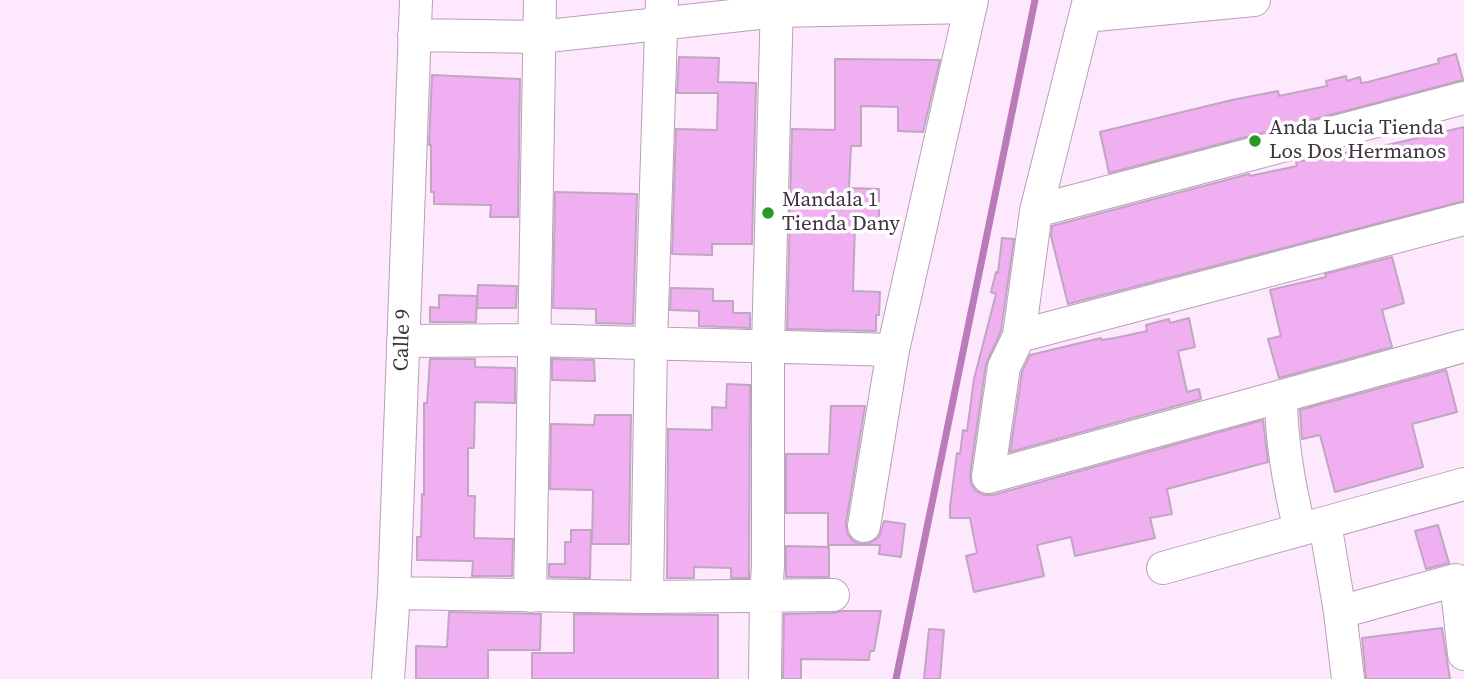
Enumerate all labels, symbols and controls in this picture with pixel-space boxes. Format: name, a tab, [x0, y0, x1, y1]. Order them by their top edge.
place label: Anda Lucia Tienda Los Dos Hermanos	[1269, 116, 1446, 166]
marker: Anda Lucia Tienda Los Dos Hermanos	[1247, 133, 1263, 149]
place label: Mandala 1 Tienda Dany	[782, 188, 900, 238]
marker: Mandala 1 Tienda Dany	[760, 205, 776, 221]
street label: Calle 9	[389, 308, 417, 372]

